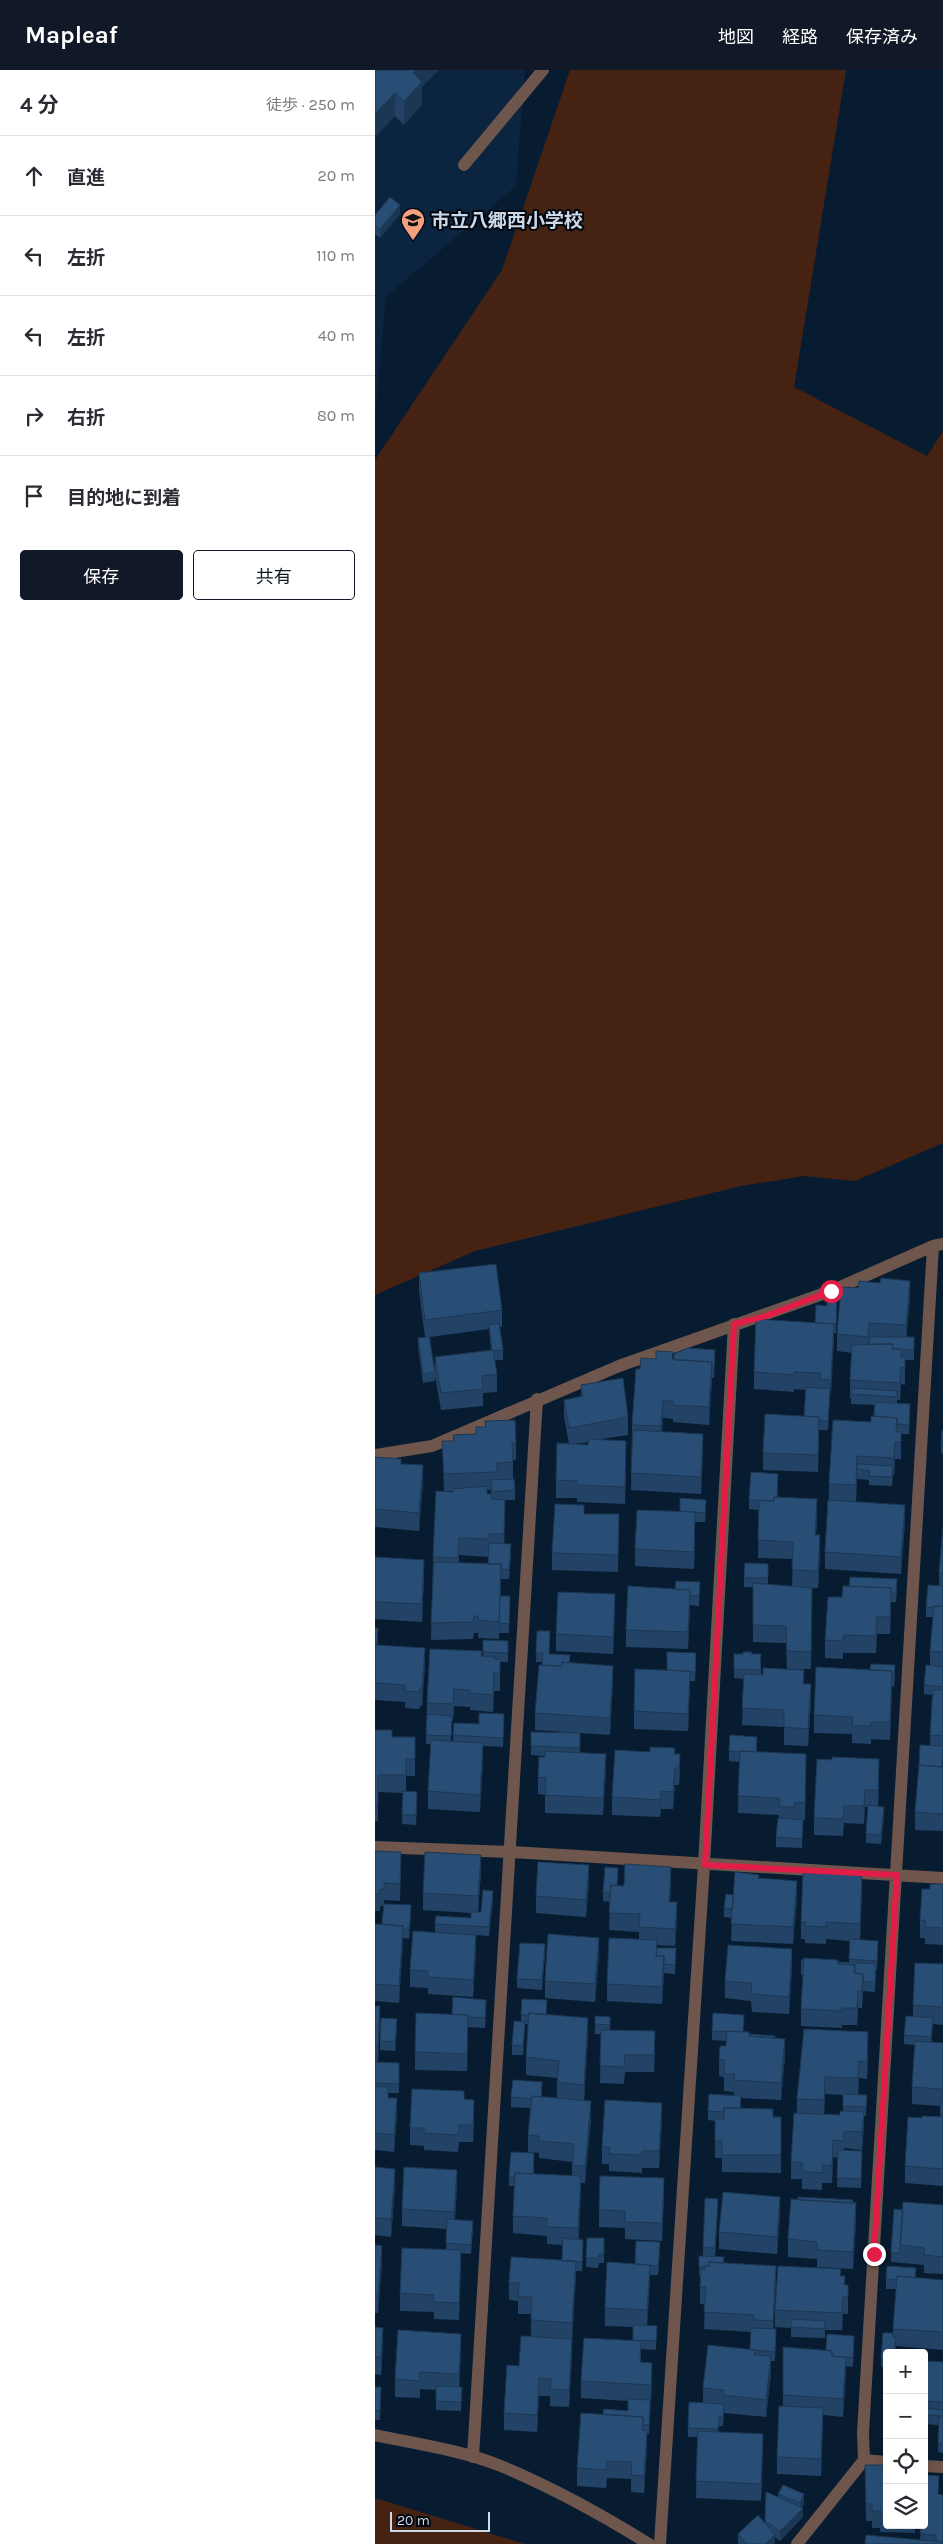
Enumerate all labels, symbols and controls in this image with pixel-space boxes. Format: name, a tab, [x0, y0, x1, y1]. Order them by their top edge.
text: Mapleaf	[25, 21, 118, 49]
text: 地図	[718, 26, 754, 48]
text: 経路	[782, 26, 818, 48]
text: 保存済み	[846, 26, 918, 48]
text: 4 分	[20, 93, 59, 117]
text: 徒歩 · 250 m	[266, 95, 355, 114]
icon: ahead	[20, 162, 48, 190]
text: 20 m	[317, 166, 355, 185]
text: 直進	[67, 167, 105, 189]
school or university icon: 市立八郷西小学校	[400, 207, 426, 241]
place label: 市立八郷西小学校	[431, 210, 583, 232]
icon: left	[20, 242, 48, 270]
text: 110 m	[316, 246, 355, 265]
text: 左折	[67, 247, 105, 269]
icon: left	[20, 322, 48, 350]
text: 40 m	[318, 326, 355, 345]
text: 左折	[67, 327, 105, 349]
icon: right	[20, 402, 48, 430]
text: 80 m	[317, 406, 355, 425]
text: 右折	[67, 407, 105, 429]
icon: arrive	[20, 482, 48, 510]
text: 目的地に到着	[67, 487, 181, 509]
button: 保存	[20, 550, 183, 600]
button: 共有	[193, 550, 355, 600]
route start	[820, 1280, 843, 1303]
route end	[863, 2243, 886, 2266]
map controls	[883, 2349, 928, 2529]
button: +	[883, 2349, 928, 2394]
button: −	[883, 2394, 928, 2439]
button: locate	[883, 2439, 928, 2484]
button: layers	[883, 2484, 928, 2529]
scale bar	[390, 2509, 490, 2532]
text: 20 m	[397, 2512, 430, 2529]

